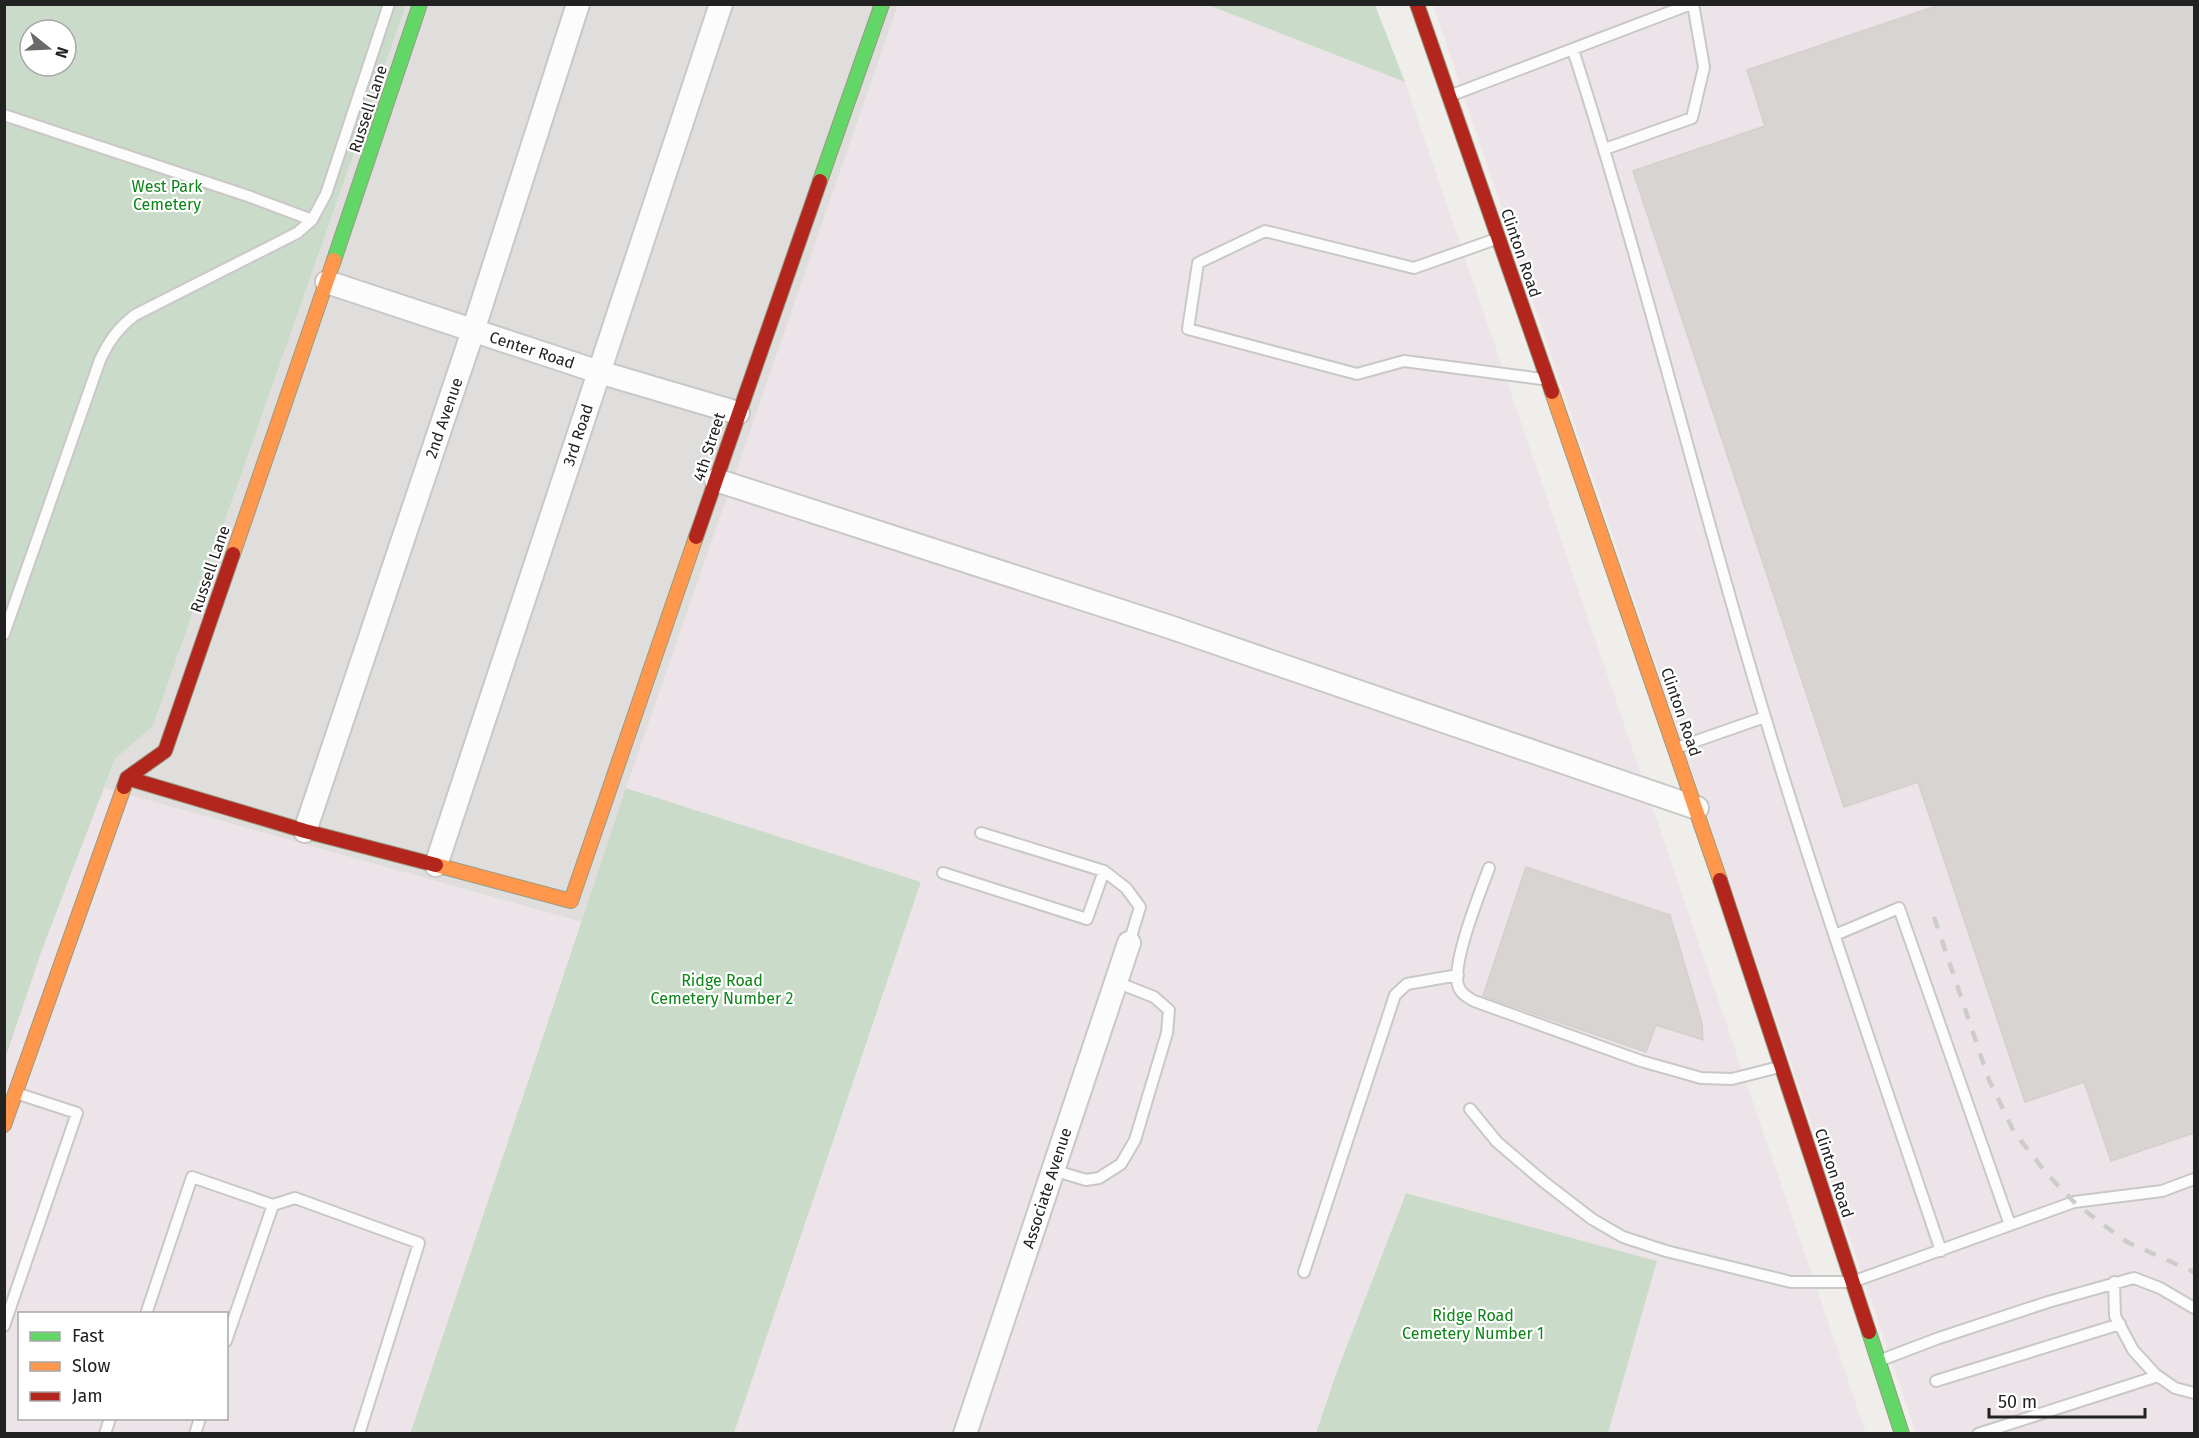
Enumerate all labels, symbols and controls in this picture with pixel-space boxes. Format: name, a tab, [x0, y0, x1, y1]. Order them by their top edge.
north arrow	[18, 18, 78, 78]
text: N	[51, 45, 72, 60]
street label: Russell Lane	[345, 63, 391, 155]
park label: West Park Cemetery	[132, 177, 203, 214]
street label: Clinton Road	[1497, 206, 1545, 300]
street label: Center Road	[487, 327, 577, 373]
street label: 2nd Avenue	[421, 375, 467, 461]
street label: 3rd Road	[559, 401, 597, 469]
street label: 4th Street	[689, 410, 729, 484]
street label: Russell Lane	[186, 523, 234, 615]
street label: Clinton Road	[1657, 665, 1705, 759]
park label: Ridge Road Cemetery Number 2	[651, 971, 793, 1008]
street label: Associate Avenue	[1019, 1125, 1075, 1251]
street label: Clinton Road	[1811, 1126, 1857, 1220]
park label: Ridge Road Cemetery Number 1	[1402, 1306, 1544, 1343]
legend	[18, 1312, 228, 1420]
text: Fast	[72, 1325, 105, 1347]
text: Slow	[72, 1355, 111, 1377]
scale bar	[1989, 1381, 2145, 1419]
text: Jam	[72, 1385, 103, 1407]
text: 50 m	[1998, 1391, 2037, 1413]

